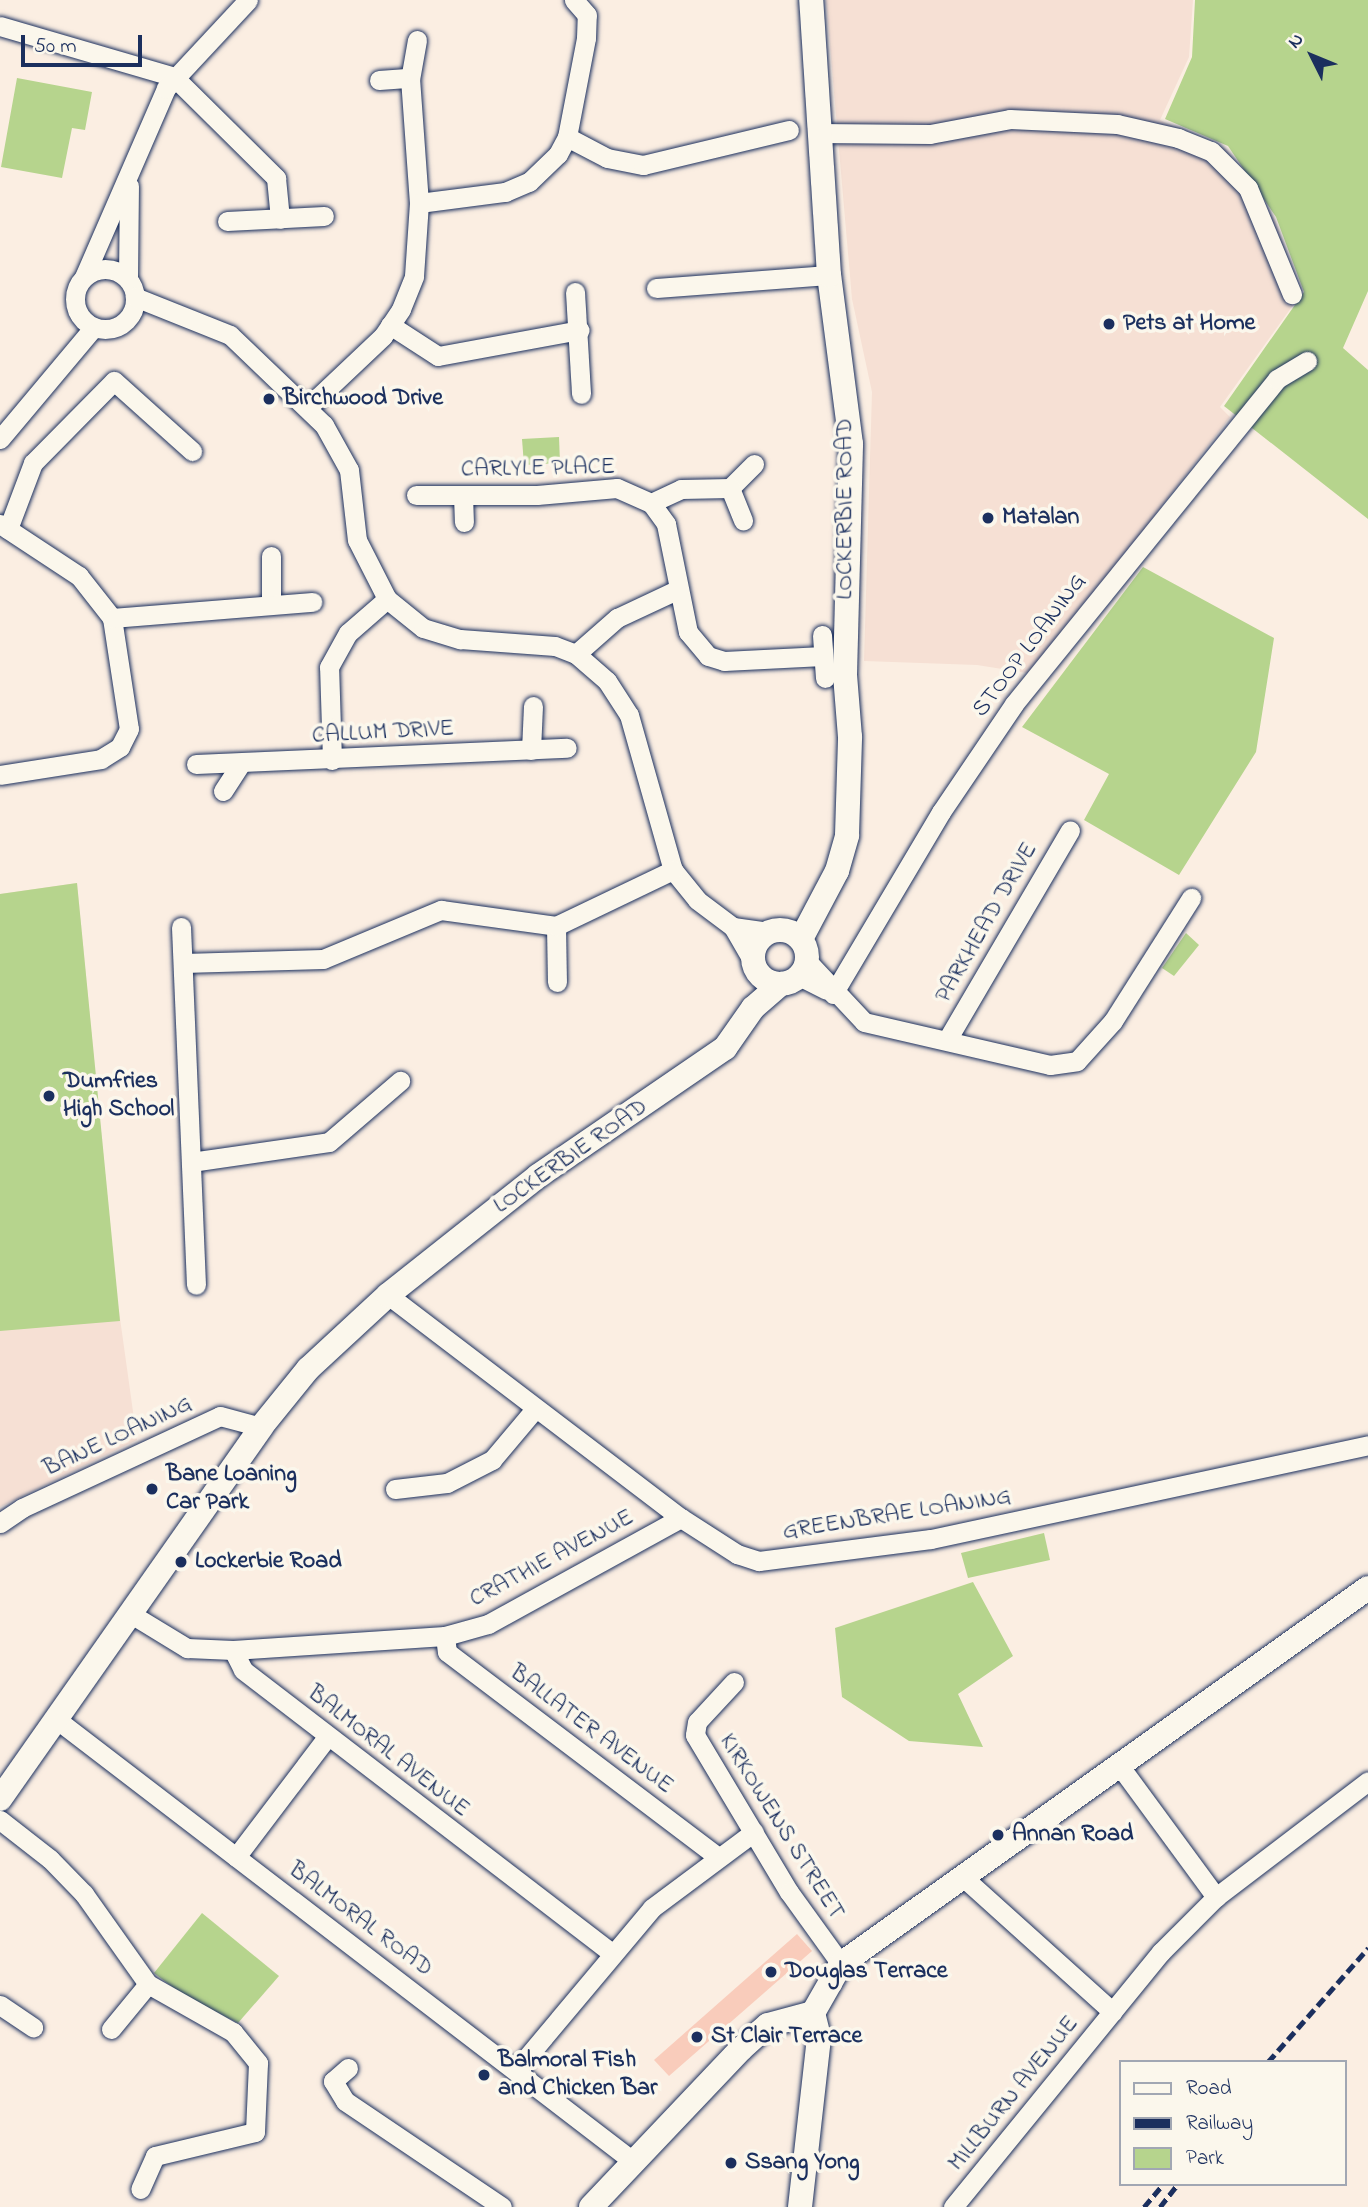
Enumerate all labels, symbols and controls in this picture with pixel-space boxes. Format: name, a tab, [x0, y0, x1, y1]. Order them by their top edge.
scale bar	[24, 21, 145, 65]
north arrow	[1277, 21, 1347, 91]
text: N	[1282, 27, 1311, 55]
text: 50 m	[34, 32, 77, 62]
place label: Pets at Home	[1123, 310, 1255, 338]
marker: Pets at Home	[1101, 316, 1117, 332]
place label: Birchwood Drive	[283, 385, 443, 413]
marker: Birchwood Drive	[261, 391, 277, 407]
street label: LOCKERBIE ROAD	[832, 418, 860, 600]
street label: CARLYLE PLACE	[461, 453, 615, 485]
place label: Matalan	[1002, 504, 1079, 532]
marker: Matalan	[980, 510, 996, 526]
street label: STOOP LOANING	[967, 569, 1093, 723]
street label: CALLUM DRIVE	[311, 715, 455, 751]
street label: PARKHEAD DRIVE	[930, 838, 1044, 1008]
place label: Dumfries High School	[63, 1068, 174, 1124]
marker: Dumfries High School	[41, 1088, 57, 1104]
street label: LOCKERBIE ROAD	[488, 1093, 654, 1221]
street label: BANE LOANING	[39, 1390, 197, 1484]
place label: Bane Loaning Car Park	[166, 1461, 297, 1517]
marker: Bane Loaning Car Park	[144, 1481, 160, 1497]
street label: GREENBRAE LOANING	[781, 1483, 1013, 1547]
street label: CRATHIE AVENUE	[465, 1504, 639, 1614]
place label: Lockerbie Road	[195, 1548, 342, 1576]
marker: Lockerbie Road	[173, 1554, 189, 1570]
street label: BALLATER AVENUE	[503, 1659, 679, 1801]
street label: BALMORAL AVENUE	[301, 1680, 475, 1824]
street label: KIRKOWENS STREET	[712, 1729, 850, 1925]
place label: Annan Road	[1012, 1821, 1133, 1849]
marker: Annan Road	[990, 1827, 1006, 1843]
street label: BALMORAL ROAD	[282, 1856, 438, 1984]
place label: Douglas Terrace	[785, 1958, 948, 1986]
marker: Douglas Terrace	[763, 1964, 779, 1980]
street label: MILLBURN AVENUE	[943, 2011, 1085, 2177]
place label: St Clair Terrace	[711, 2023, 862, 2051]
marker: St Clair Terrace	[689, 2029, 705, 2045]
place label: Balmoral Fish and Chicken Bar	[498, 2047, 657, 2103]
legend	[1120, 2060, 1347, 2186]
marker: Balmoral Fish and Chicken Bar	[476, 2067, 492, 2083]
text: Road	[1186, 2074, 1232, 2104]
text: Railway	[1186, 2109, 1253, 2139]
text: Park	[1186, 2144, 1224, 2174]
place label: Ssang Yong	[745, 2149, 860, 2177]
marker: Ssang Yong	[723, 2155, 739, 2171]

